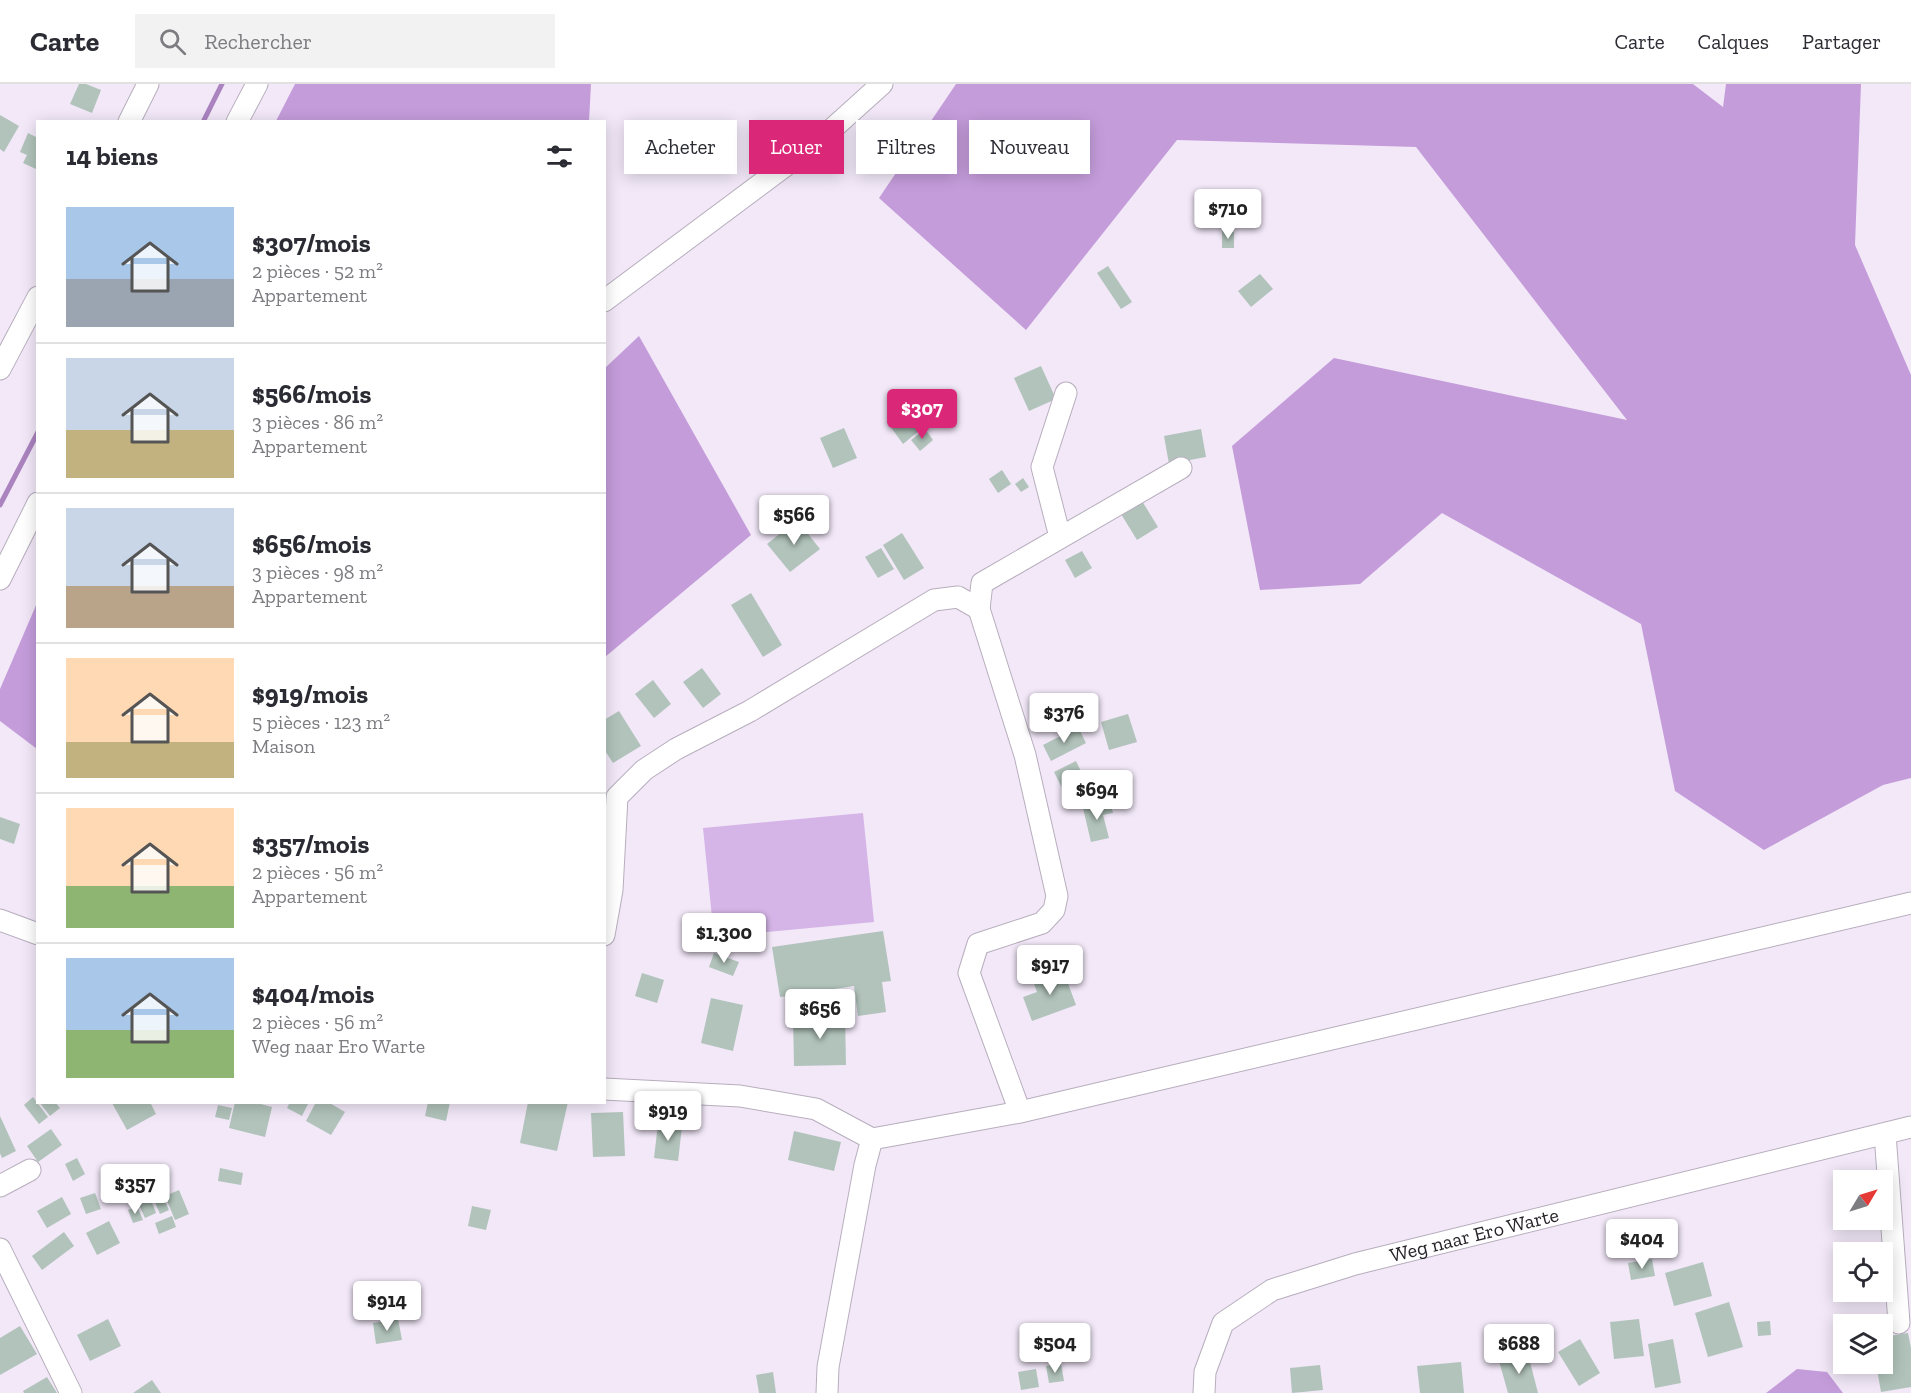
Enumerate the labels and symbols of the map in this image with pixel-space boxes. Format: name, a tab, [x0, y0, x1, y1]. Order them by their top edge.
pin: $710	[1192, 189, 1264, 240]
pin: $307	[886, 389, 958, 440]
pin: $566	[758, 495, 830, 546]
pin: $376	[1028, 693, 1100, 744]
pin: $694	[1061, 770, 1133, 821]
pin: $1,300	[675, 913, 773, 964]
pin: $917	[1014, 945, 1086, 996]
pin: $656	[784, 989, 856, 1040]
pin: $919	[632, 1091, 704, 1142]
pin: $357	[99, 1164, 171, 1215]
north arrow	[1833, 1170, 1893, 1230]
street label: Weg naar Ero Warte	[1387, 1202, 1561, 1267]
pin: $404	[1606, 1219, 1678, 1270]
pin: $914	[351, 1281, 423, 1332]
pin: $504	[1019, 1323, 1091, 1374]
pin: $688	[1483, 1324, 1555, 1375]

